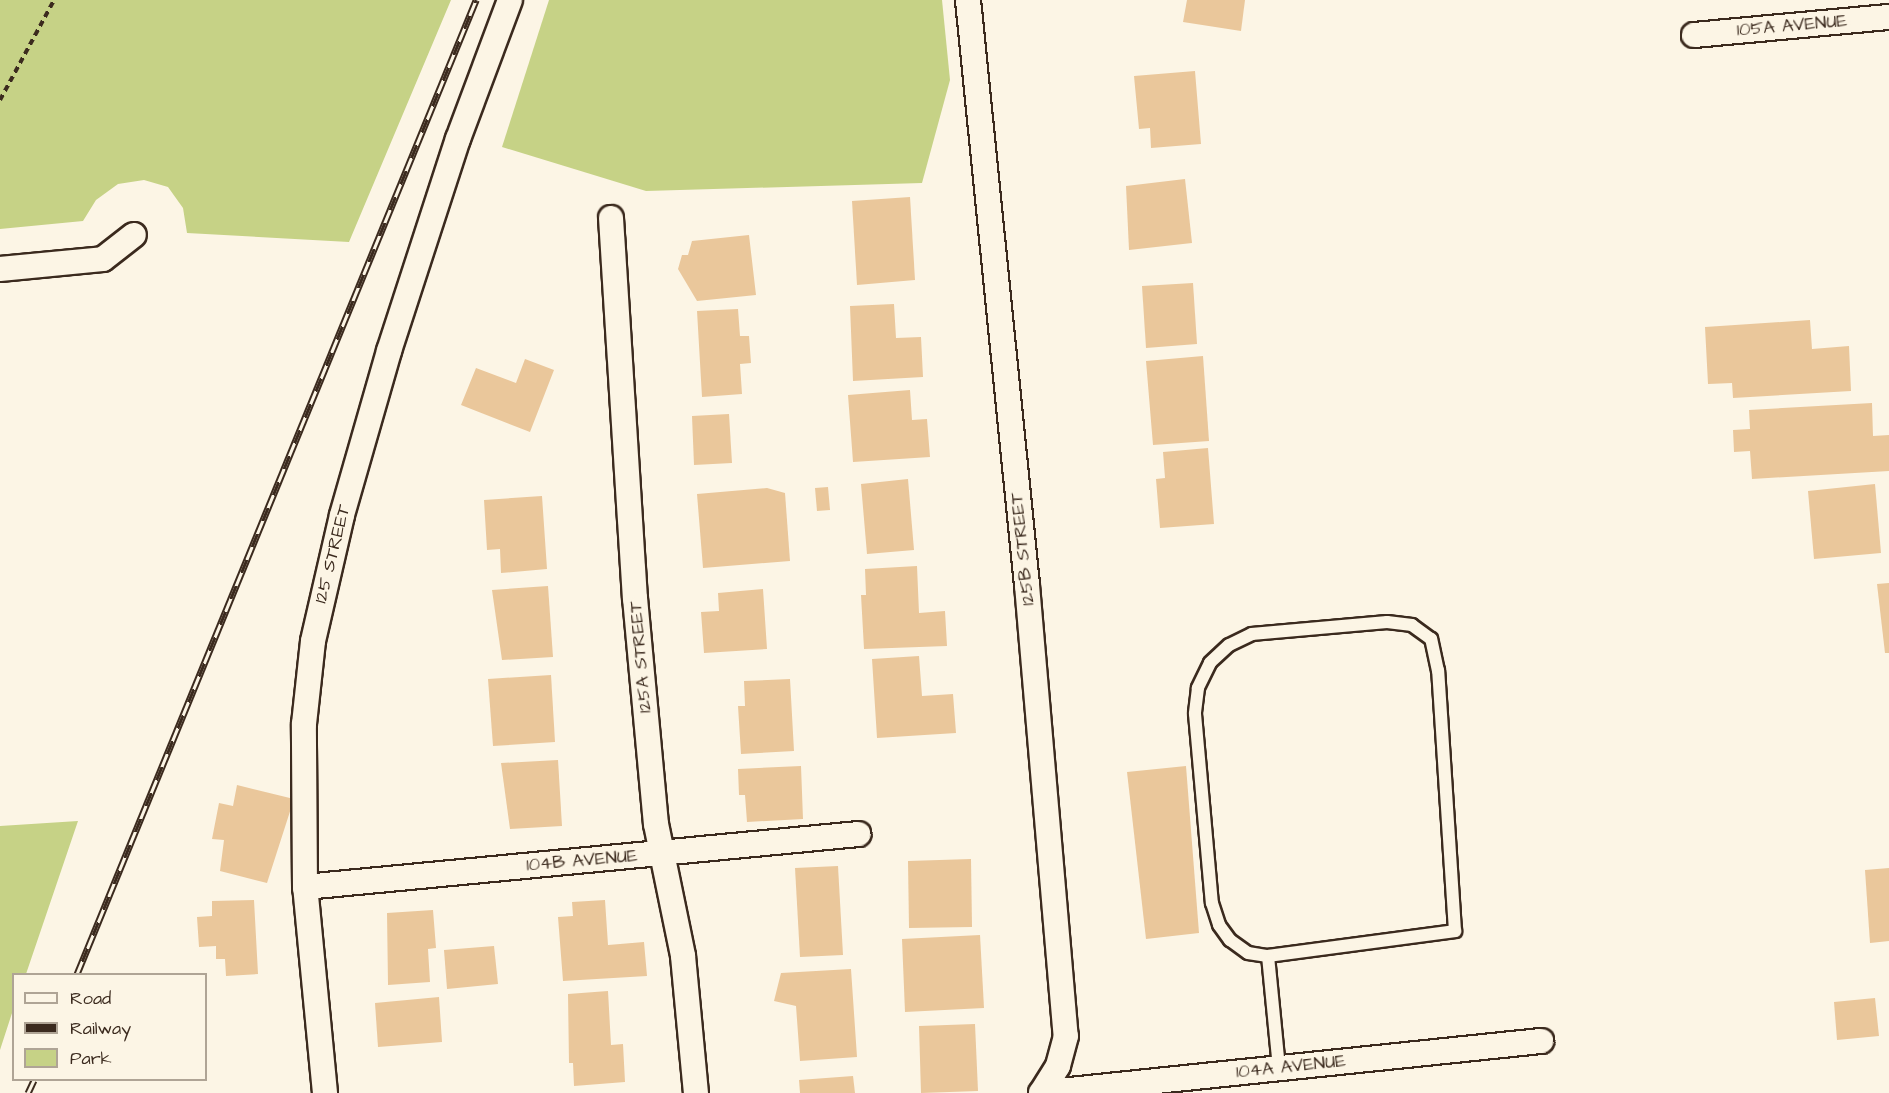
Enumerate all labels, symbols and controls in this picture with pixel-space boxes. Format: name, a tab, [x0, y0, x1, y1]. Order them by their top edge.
street label: 105A AVENUE	[1736, 10, 1848, 42]
street label: 125B STREET	[1006, 491, 1040, 607]
street label: 125 STREET	[310, 503, 356, 605]
street label: 125A STREET	[625, 600, 657, 714]
street label: 104B AVENUE	[526, 845, 638, 877]
legend	[12, 973, 207, 1081]
text: Road	[70, 986, 111, 1011]
text: Railway	[70, 1016, 131, 1041]
text: Park	[70, 1046, 112, 1071]
street label: 104A AVENUE	[1235, 1051, 1347, 1083]

